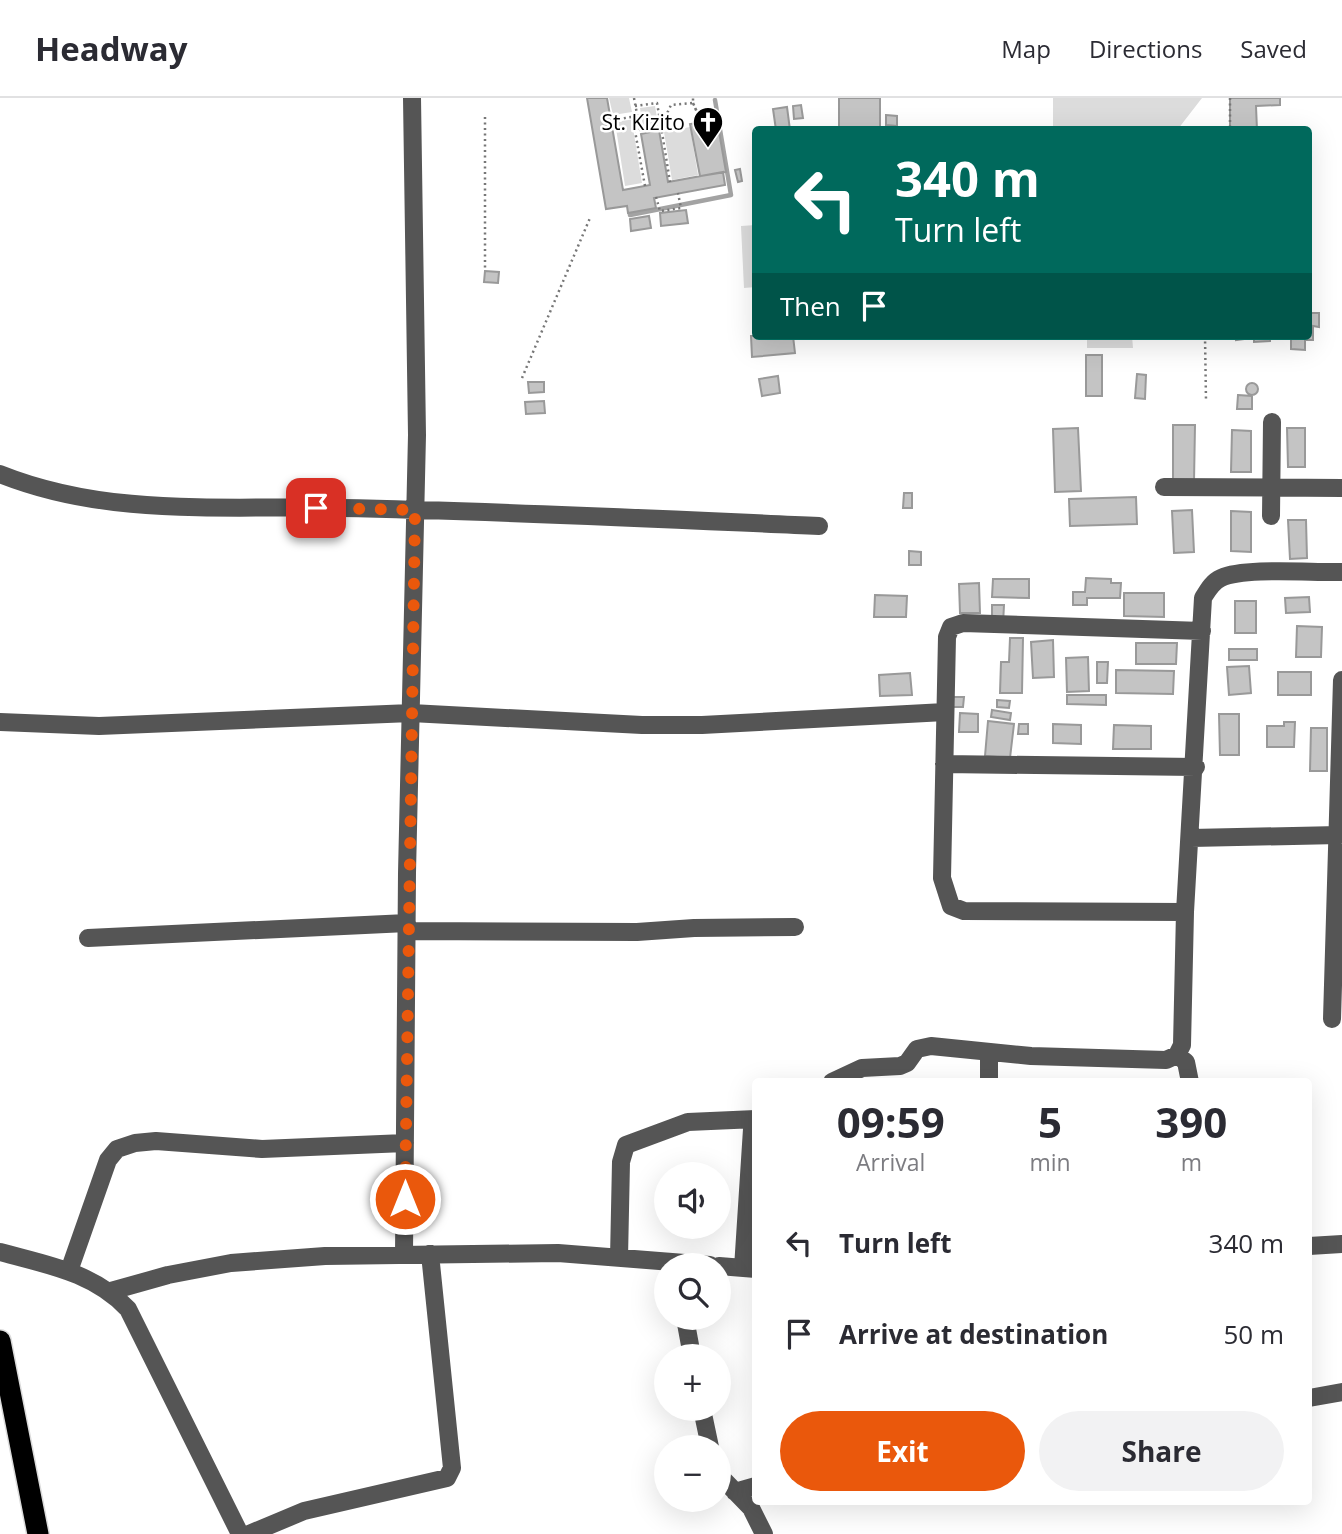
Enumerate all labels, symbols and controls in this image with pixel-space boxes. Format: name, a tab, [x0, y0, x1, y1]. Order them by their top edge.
text: Headway	[35, 26, 188, 71]
text: Map	[1001, 32, 1051, 65]
text: Directions	[1089, 32, 1202, 65]
text: Saved	[1240, 32, 1307, 65]
church icon: St. Kizito	[691, 105, 725, 149]
place label: St. Kizito	[602, 108, 685, 136]
text: 340 m	[895, 145, 1040, 211]
icon: left	[780, 154, 871, 245]
text: Turn left	[895, 208, 1021, 251]
icon: arrive	[855, 287, 893, 325]
text: Then	[780, 288, 841, 324]
pin	[286, 478, 346, 538]
icon: arrive	[297, 489, 335, 527]
text: 09:59	[837, 1093, 945, 1150]
text: 5	[1038, 1093, 1062, 1150]
text: 390	[1155, 1093, 1227, 1150]
text: Arrival	[856, 1146, 925, 1178]
text: min	[1029, 1146, 1071, 1178]
text: m	[1181, 1146, 1202, 1178]
position arrow	[368, 1162, 442, 1236]
map controls	[654, 1162, 731, 1512]
button: sound	[654, 1162, 731, 1239]
icon: left	[780, 1224, 818, 1262]
text: Turn left	[839, 1225, 951, 1261]
text: 340 m	[1209, 1225, 1284, 1261]
button: search	[654, 1253, 731, 1330]
icon: arrive	[780, 1315, 818, 1353]
text: Arrive at destination	[839, 1316, 1108, 1352]
text: 50 m	[1223, 1316, 1284, 1352]
button: +	[654, 1344, 731, 1421]
button: Exit	[780, 1411, 1025, 1491]
button: Share	[1039, 1411, 1284, 1491]
button: −	[654, 1435, 731, 1512]

